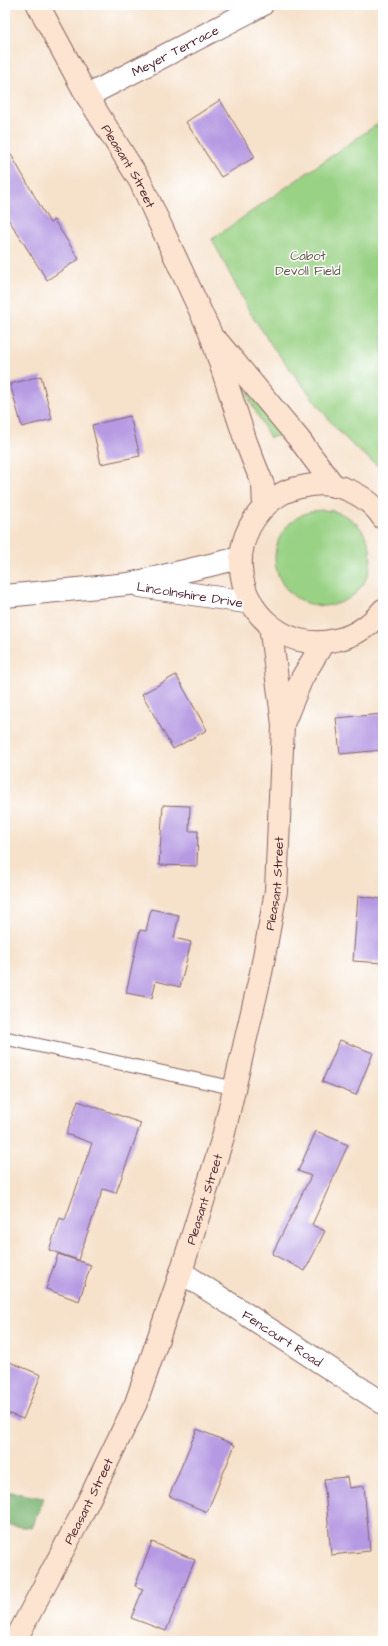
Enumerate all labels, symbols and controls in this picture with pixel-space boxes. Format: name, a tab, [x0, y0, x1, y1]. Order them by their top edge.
street label: Meyer Terrace	[129, 21, 222, 81]
street label: Pleasant Street	[97, 121, 160, 212]
park label: Cabot Devoll Field	[275, 247, 341, 280]
street label: Lincolnshire Drive	[135, 578, 244, 612]
street label: Pleasant Street	[261, 835, 288, 932]
street label: Pleasant Street	[182, 1151, 227, 1247]
street label: Fencourt Road	[238, 1306, 326, 1372]
street label: Pleasant Street	[60, 1454, 118, 1548]

